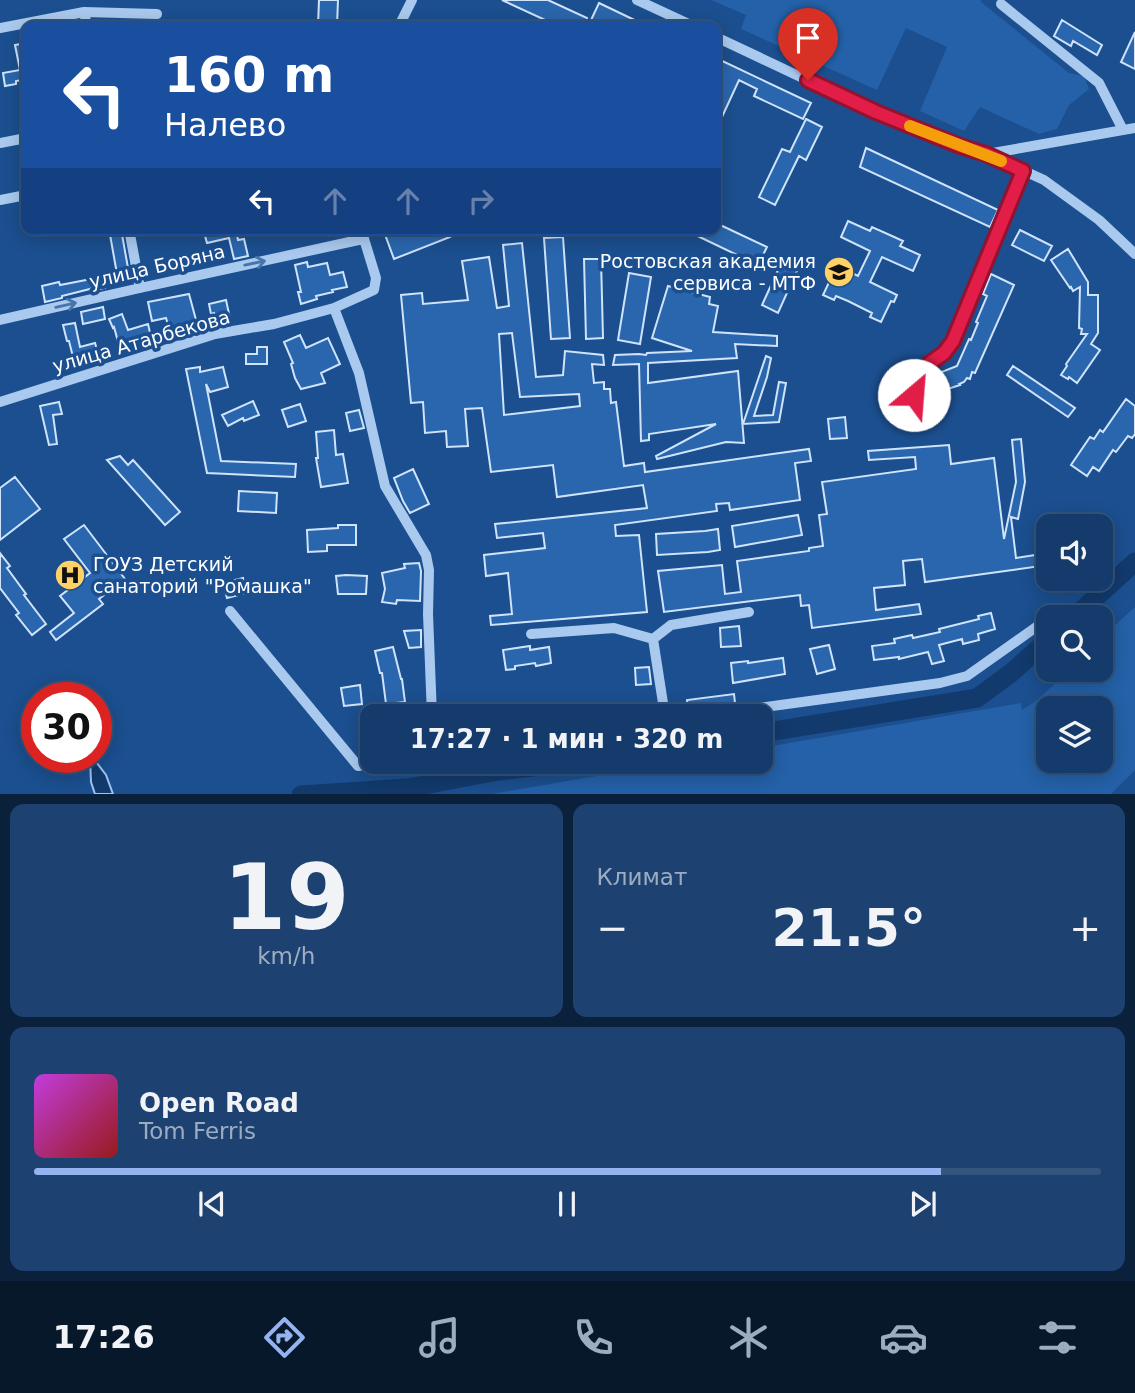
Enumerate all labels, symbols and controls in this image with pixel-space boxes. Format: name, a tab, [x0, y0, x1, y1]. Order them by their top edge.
pin	[778, 8, 838, 80]
icon: arrive	[789, 19, 827, 57]
text: 160 m	[164, 47, 334, 104]
icon: left	[49, 49, 140, 140]
text: Налево	[164, 106, 286, 144]
icon: left	[243, 182, 281, 220]
icon: ahead	[316, 182, 354, 220]
icon: ahead	[389, 182, 427, 220]
icon: right	[462, 182, 500, 220]
street label: улица Боряна	[87, 240, 227, 292]
place label: Ростовская академия сервиса - МТФ	[600, 250, 816, 294]
one-way arrow	[243, 255, 266, 269]
school or university icon: Ростовская академия сервиса - МТФ	[822, 255, 856, 289]
one-way arrow	[55, 298, 77, 311]
street label: улица Атарбекова	[50, 305, 232, 377]
position arrow	[877, 358, 951, 432]
map controls	[1036, 514, 1113, 773]
button: sound	[1036, 514, 1113, 591]
place label: ГОУЗ Детский санаторий "Ромашка"	[93, 553, 312, 597]
hospital icon: ГОУЗ Детский санаторий "Ромашка"	[53, 558, 87, 592]
button: search	[1036, 605, 1113, 682]
speed limit sign: 30	[21, 682, 112, 773]
button: layers	[1036, 696, 1113, 773]
text: 17:27 · 1 мин · 320 m	[410, 724, 723, 754]
text: 19	[223, 845, 350, 950]
text: Климат	[597, 864, 687, 890]
text: 21.5°	[772, 898, 926, 958]
text: −	[597, 906, 628, 950]
text: +	[1069, 906, 1101, 950]
text: km/h	[257, 943, 315, 969]
text: Open Road	[139, 1088, 299, 1118]
text: Tom Ferris	[139, 1118, 256, 1144]
icon: previous	[193, 1185, 231, 1223]
icon: pause	[548, 1185, 586, 1223]
icon: next	[904, 1185, 942, 1223]
icon: directions	[260, 1313, 309, 1362]
icon: music	[415, 1313, 464, 1362]
icon: phone	[569, 1313, 618, 1362]
icon: climate	[724, 1313, 773, 1362]
icon: car	[879, 1313, 928, 1362]
icon: filters	[1033, 1313, 1082, 1362]
text: 17:26	[53, 1318, 155, 1356]

